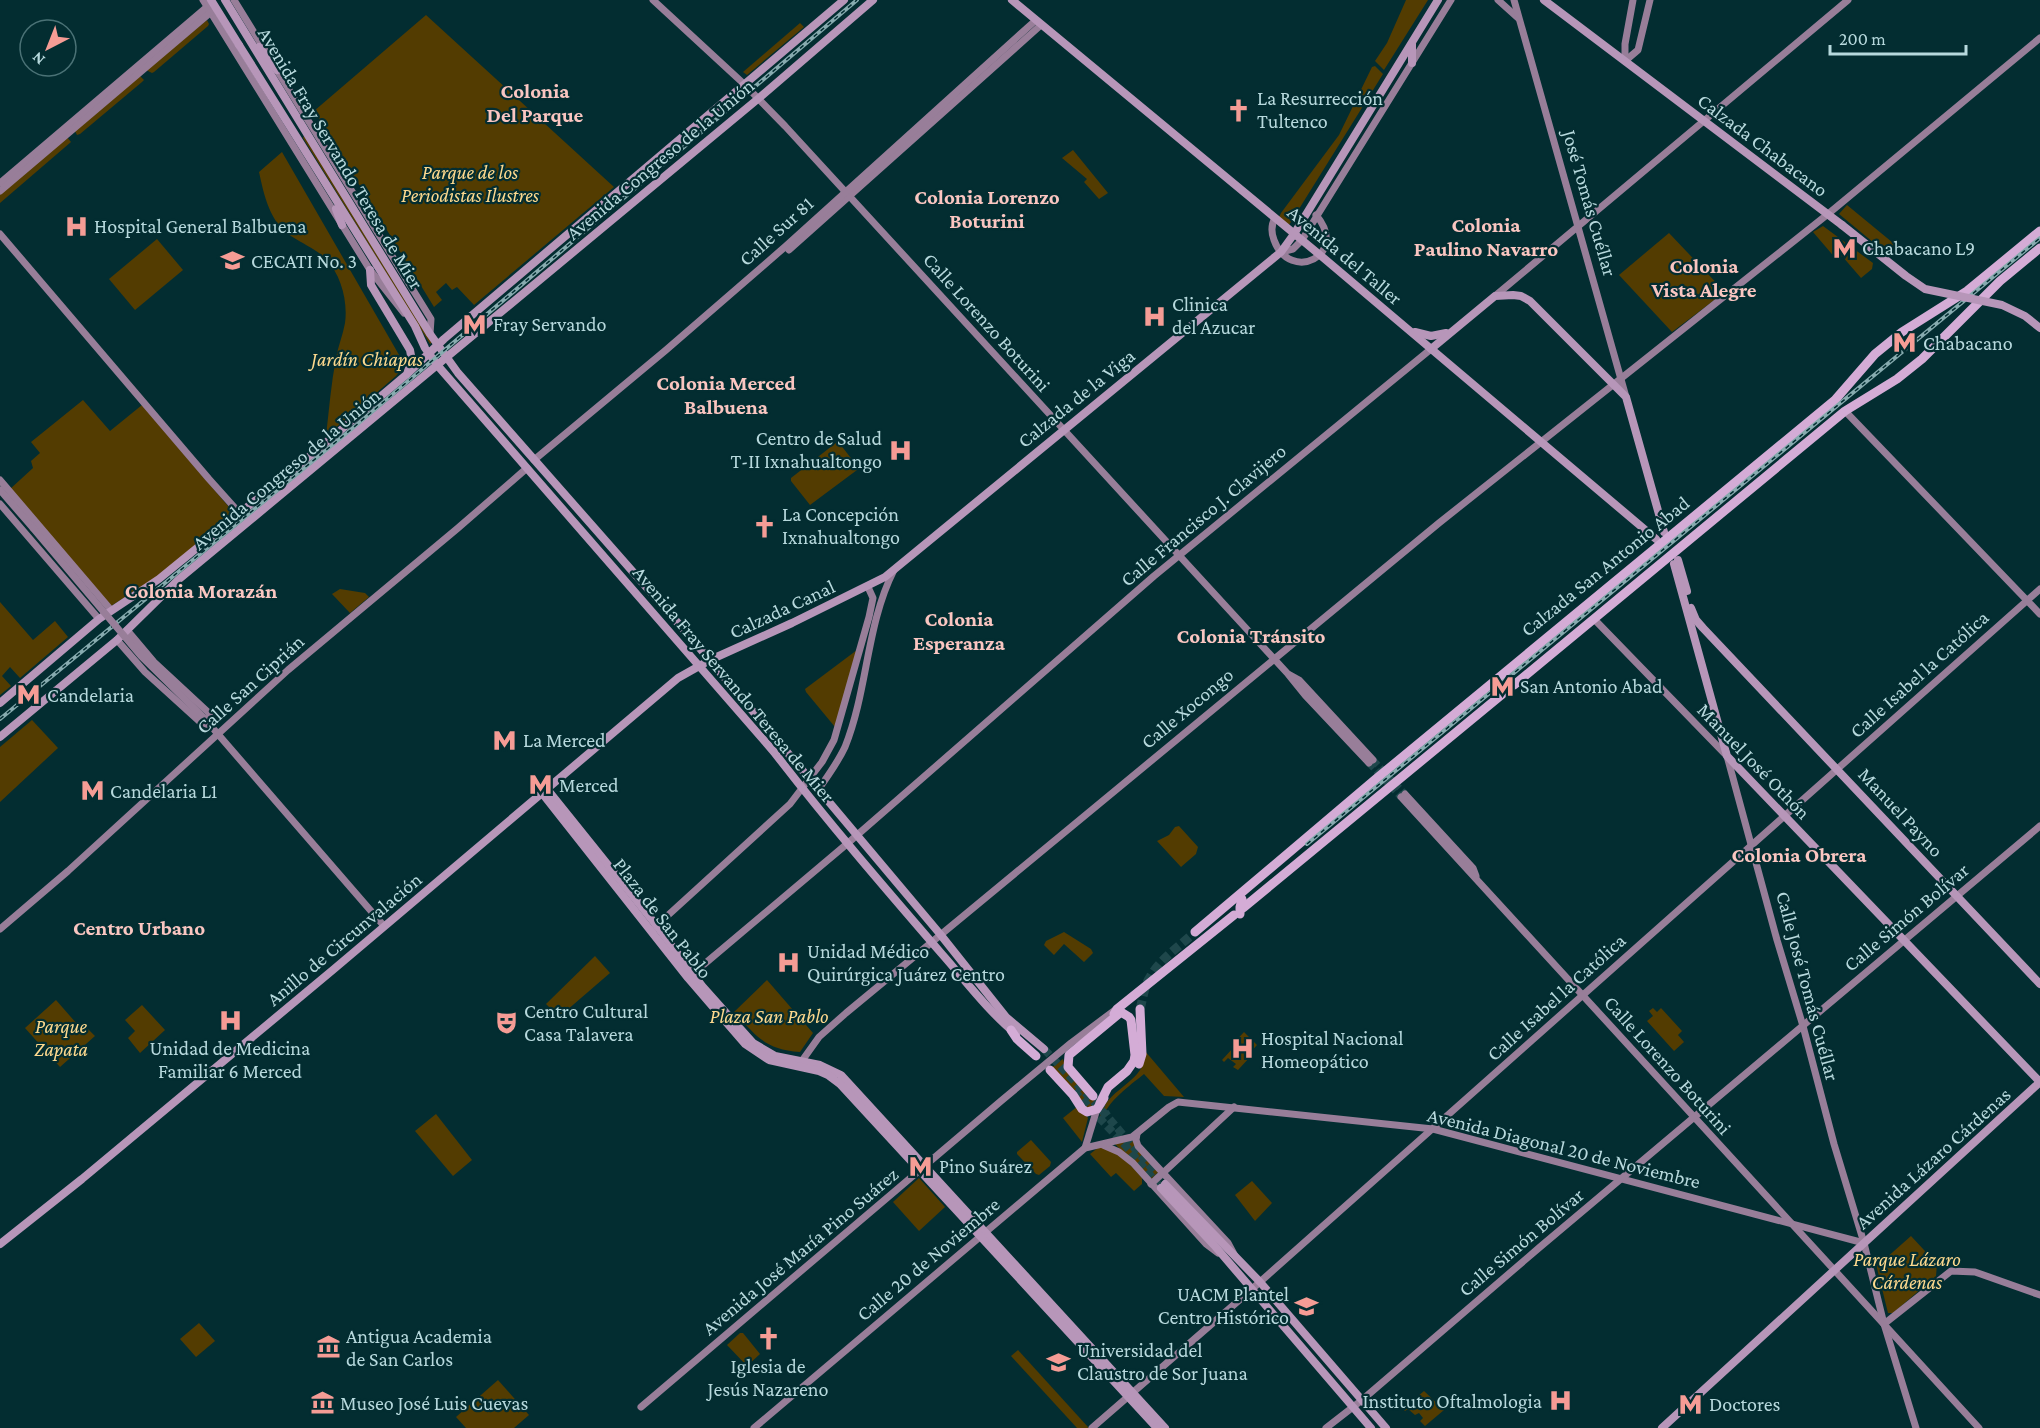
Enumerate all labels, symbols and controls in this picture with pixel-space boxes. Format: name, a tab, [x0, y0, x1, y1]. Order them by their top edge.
north arrow	[18, 18, 78, 78]
scale bar	[1830, 18, 1966, 56]
street label: Avenida Fray Servando Teresa de Mier	[253, 23, 428, 293]
text: 200 m	[1839, 29, 1886, 49]
text: N	[28, 49, 48, 69]
street label: Avenida Congreso de la Unión	[562, 74, 759, 245]
district label: Colonia Del Parque	[487, 79, 584, 127]
place label: La Resurrección Tultenco	[1257, 87, 1383, 132]
street label: Calzada Chabacano	[1694, 89, 1832, 201]
church icon: La Resurrección Tultenco	[1226, 97, 1252, 123]
street label: José Tomás Cuéllar	[1557, 125, 1621, 279]
park label: Parque de los Periodistas Ilustres	[401, 161, 540, 206]
district label: Colonia Lorenzo Boturini	[914, 185, 1060, 233]
street label: Calle Sur 81	[734, 192, 818, 270]
street label: Avenida del Taller	[1283, 201, 1407, 309]
hospital icon: Hospital General Balbuena	[63, 213, 89, 239]
district label: Colonia Paulino Navarro	[1414, 213, 1558, 261]
place label: Hospital General Balbuena	[94, 215, 306, 238]
metro station icon: Chabacano L9	[1831, 235, 1857, 261]
place label: Chabacano L9	[1862, 237, 1975, 259]
school or university icon: CECATI No. 3	[220, 248, 246, 274]
street label: Calle Lorenzo Boturini	[919, 248, 1055, 396]
place label: CECATI No. 3	[251, 250, 357, 272]
district label: Colonia Vista Alegre	[1650, 254, 1757, 302]
place label: Clinica del Azucar	[1172, 293, 1255, 338]
hospital icon: Clinica del Azucar	[1141, 303, 1167, 329]
metro station icon: Fray Servando	[462, 311, 488, 337]
place label: Fray Servando	[493, 313, 606, 336]
metro station icon: Chabacano	[1892, 330, 1918, 356]
place label: Chabacano	[1923, 332, 2013, 354]
street label: Calzada de la Viga	[1013, 344, 1139, 453]
park label: Jardín Chiapas	[308, 348, 424, 371]
district label: Colonia Merced Balbuena	[656, 371, 796, 419]
street label: Avenida Congreso de la Unión	[188, 384, 385, 555]
place label: Centro de Salud T-II Ixnahualtongo	[730, 427, 882, 473]
hospital icon: Centro de Salud T-II Ixnahualtongo	[887, 437, 913, 463]
street label: Calle Francisco J. Clavijero	[1116, 439, 1291, 591]
street label: Calzada San Antonio Abad	[1516, 491, 1694, 641]
place label: La Concepción Ixnahualtongo	[782, 503, 900, 549]
church icon: La Concepción Ixnahualtongo	[751, 513, 777, 539]
street label: Avenida Fray Servando Teresa de Mier	[628, 561, 839, 807]
street label: Calzada Canal	[726, 575, 838, 643]
district label: Colonia Morazán	[125, 579, 277, 603]
street label: Calle Isabel la Católica	[1845, 606, 1993, 742]
district label: Colonia Esperanza	[913, 607, 1006, 655]
district label: Colonia Tránsito	[1177, 624, 1325, 648]
street label: Calle San Ciprián	[192, 630, 309, 739]
street label: Calle Xocongo	[1137, 663, 1238, 754]
metro station icon: San Antonio Abad	[1489, 673, 1515, 699]
place label: San Antonio Abad	[1520, 675, 1663, 697]
metro station icon: Candelaria	[16, 682, 42, 708]
place label: Candelaria	[47, 684, 134, 706]
street label: Manuel José Othón	[1692, 698, 1815, 824]
metro station icon: La Merced	[492, 727, 518, 753]
place label: La Merced	[523, 729, 606, 751]
street label: Manuel Payno	[1853, 763, 1948, 862]
metro station icon: Merced	[528, 772, 554, 798]
place label: Merced	[559, 774, 619, 796]
metro station icon: Candelaria L1	[79, 778, 105, 804]
place label: Candelaria L1	[110, 780, 218, 802]
district label: Colonia Obrera	[1732, 843, 1867, 867]
street label: Plaza de San Pablo	[609, 853, 717, 983]
street label: Calle Simón Bolívar	[1839, 858, 1973, 976]
street label: Anillo de Circunvalación	[262, 868, 426, 1010]
street label: Calle José Tomás Cuéllar	[1771, 889, 1844, 1083]
district label: Centro Urbano	[73, 916, 205, 940]
street label: Calle Isabel la Católica	[1482, 929, 1630, 1065]
place label: Unidad Médico Quirúrgica Juárez Centro	[807, 940, 1005, 986]
hospital icon: Unidad Médico Quirúrgica Juárez Centro	[776, 949, 802, 975]
street label: Calle Lorenzo Boturini	[1600, 991, 1736, 1139]
place label: Centro Cultural Casa Talavera	[524, 1000, 648, 1045]
park label: Plaza San Pablo	[709, 1005, 829, 1027]
hospital icon: Unidad de Medicina Familiar 6 Merced	[217, 1008, 243, 1034]
theatre icon: Centro Cultural Casa Talavera	[493, 1009, 519, 1035]
park label: Parque Zapata	[34, 1015, 88, 1061]
place label: Hospital Nacional Homeopático	[1261, 1027, 1403, 1073]
hospital icon: Hospital Nacional Homeopático	[1230, 1036, 1256, 1062]
place label: Unidad de Medicina Familiar 6 Merced	[150, 1037, 310, 1082]
street label: Avenida Lázaro Cárdenas	[1851, 1083, 2015, 1233]
street label: Avenida Diagonal 20 de Noviembre	[1425, 1103, 1703, 1194]
metro station icon: Pino Suárez	[908, 1153, 934, 1179]
place label: Pino Suárez	[939, 1155, 1032, 1177]
street label: Avenida José María Pino Suárez	[698, 1163, 903, 1340]
street label: Calle Simón Bolívar	[1454, 1183, 1588, 1301]
street label: Calle 20 de Noviembre	[852, 1193, 1004, 1325]
park label: Parque Lázaro Cárdenas	[1853, 1248, 1961, 1293]
place label: UACM Plantel Centro Histórico	[1158, 1283, 1289, 1328]
school or university icon: UACM Plantel Centro Histórico	[1294, 1293, 1320, 1319]
place label: Antigua Academia de San Carlos	[346, 1325, 492, 1370]
church icon: Iglesia de Jesús Nazareno	[755, 1326, 781, 1352]
museum icon: Antigua Academia de San Carlos	[315, 1334, 341, 1360]
place label: Universidad del Claustro de Sor Juana	[1077, 1339, 1248, 1385]
school or university icon: Universidad del Claustro de Sor Juana	[1046, 1349, 1072, 1375]
place label: Iglesia de Jesús Nazareno	[706, 1355, 829, 1401]
hospital icon: Instituto Oftalmologia	[1547, 1388, 1573, 1414]
museum icon: Museo José Luis Cuevas	[309, 1390, 335, 1416]
place label: Instituto Oftalmologia	[1362, 1390, 1542, 1413]
metro station icon: Doctores	[1678, 1391, 1704, 1417]
place label: Museo José Luis Cuevas	[340, 1392, 528, 1415]
place label: Doctores	[1709, 1393, 1780, 1415]

